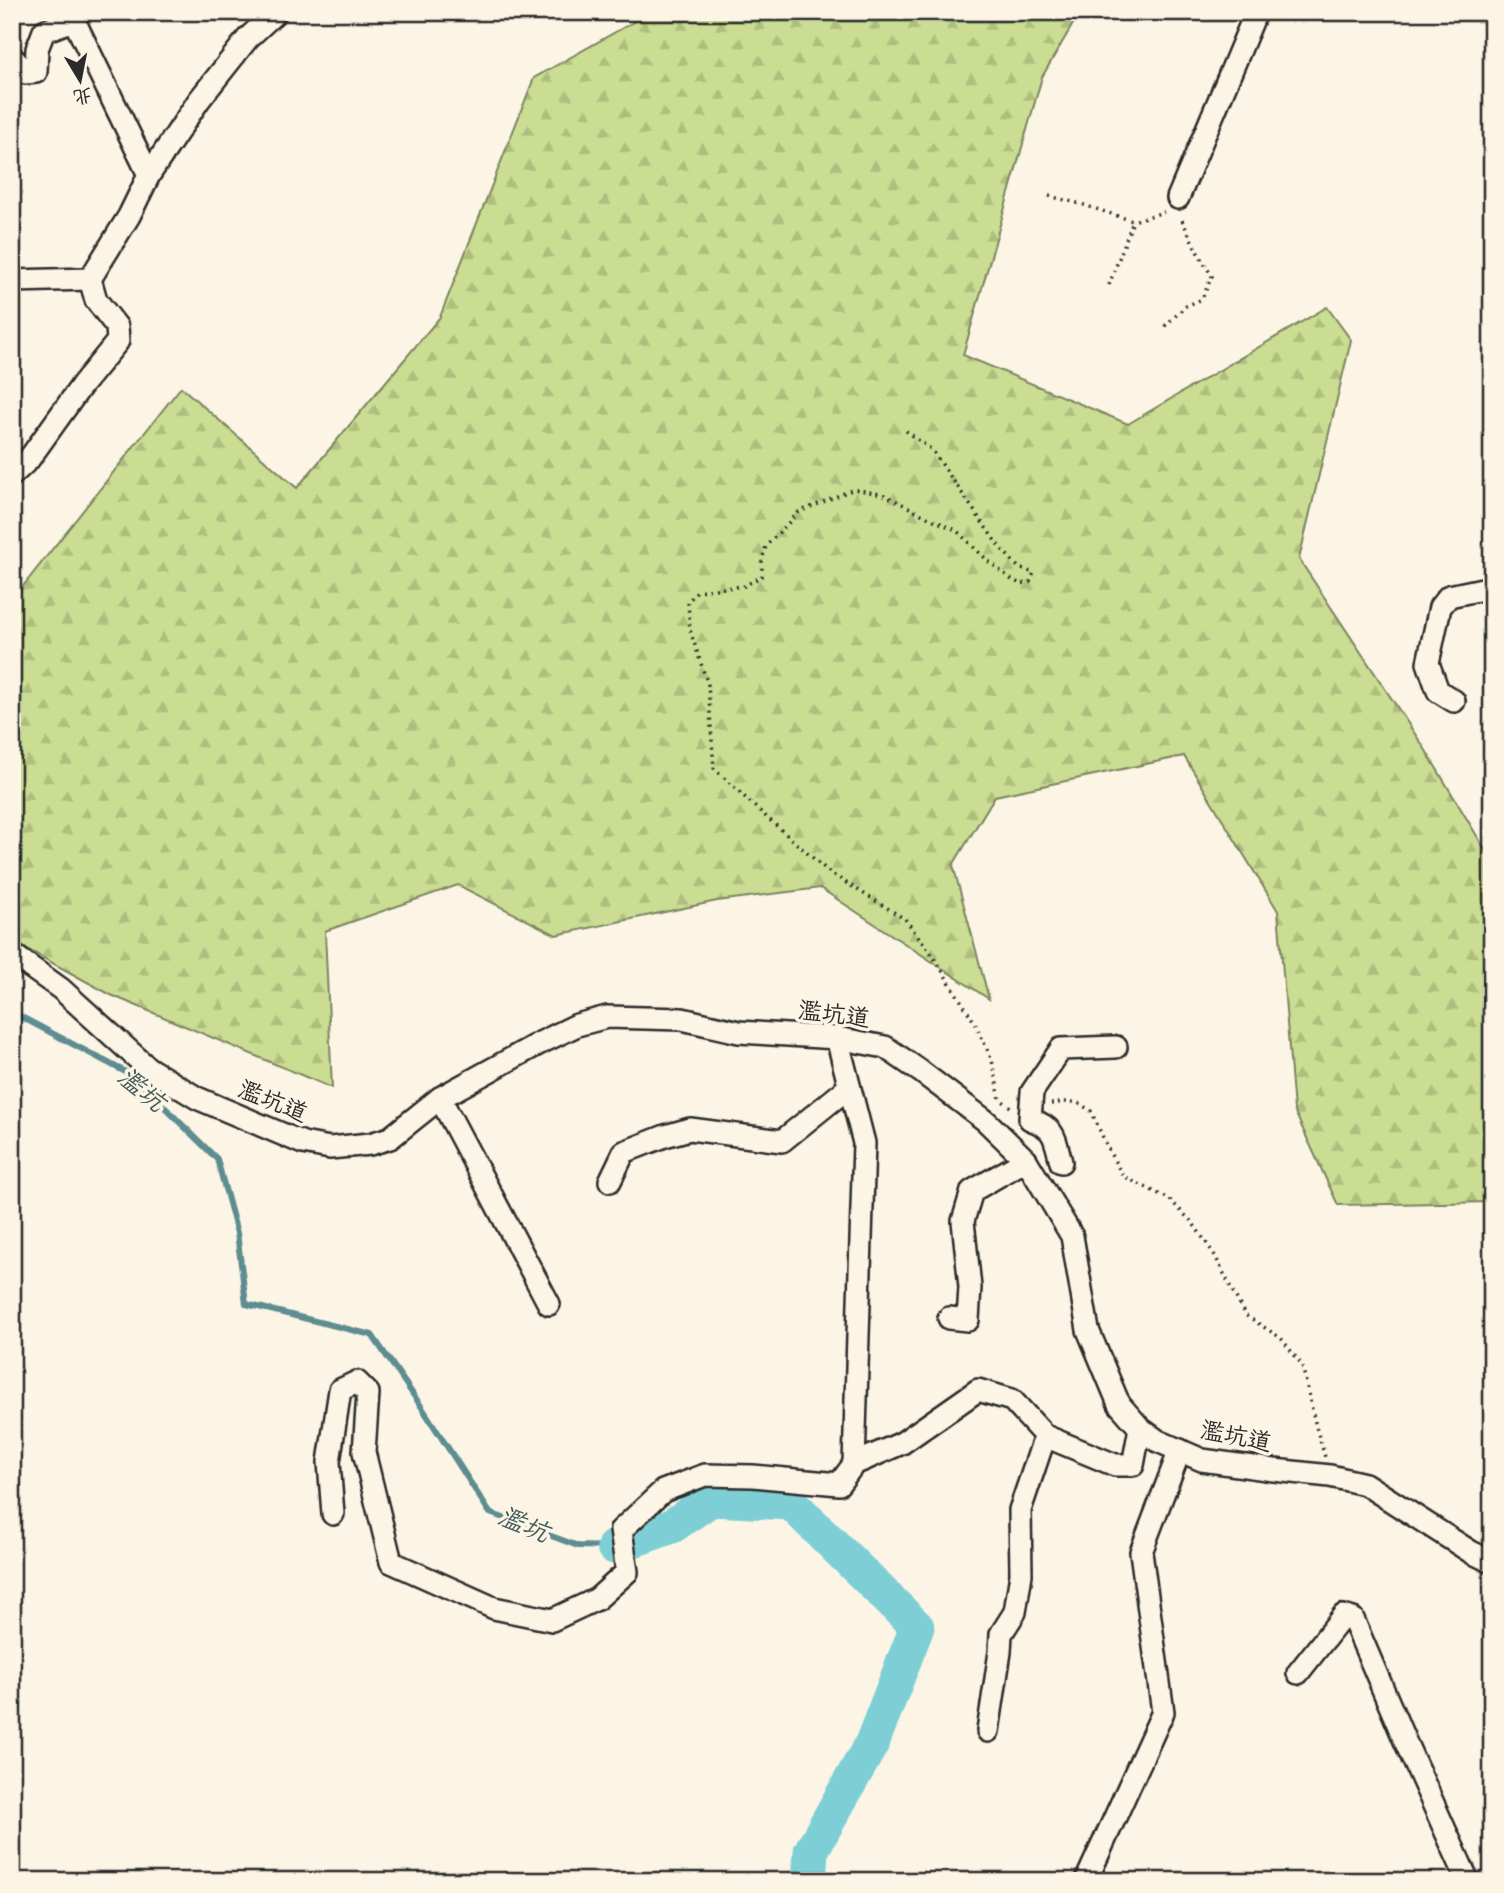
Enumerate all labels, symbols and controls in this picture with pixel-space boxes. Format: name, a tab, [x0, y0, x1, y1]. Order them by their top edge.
north arrow	[46, 46, 116, 116]
text: 北	[71, 78, 95, 114]
street label: 濫坑道	[796, 989, 872, 1039]
water label: 濫坑	[107, 1055, 179, 1125]
street label: 濫坑道	[232, 1068, 314, 1134]
street label: 濫坑道	[1197, 1409, 1275, 1463]
water label: 濫坑	[491, 1493, 560, 1556]

